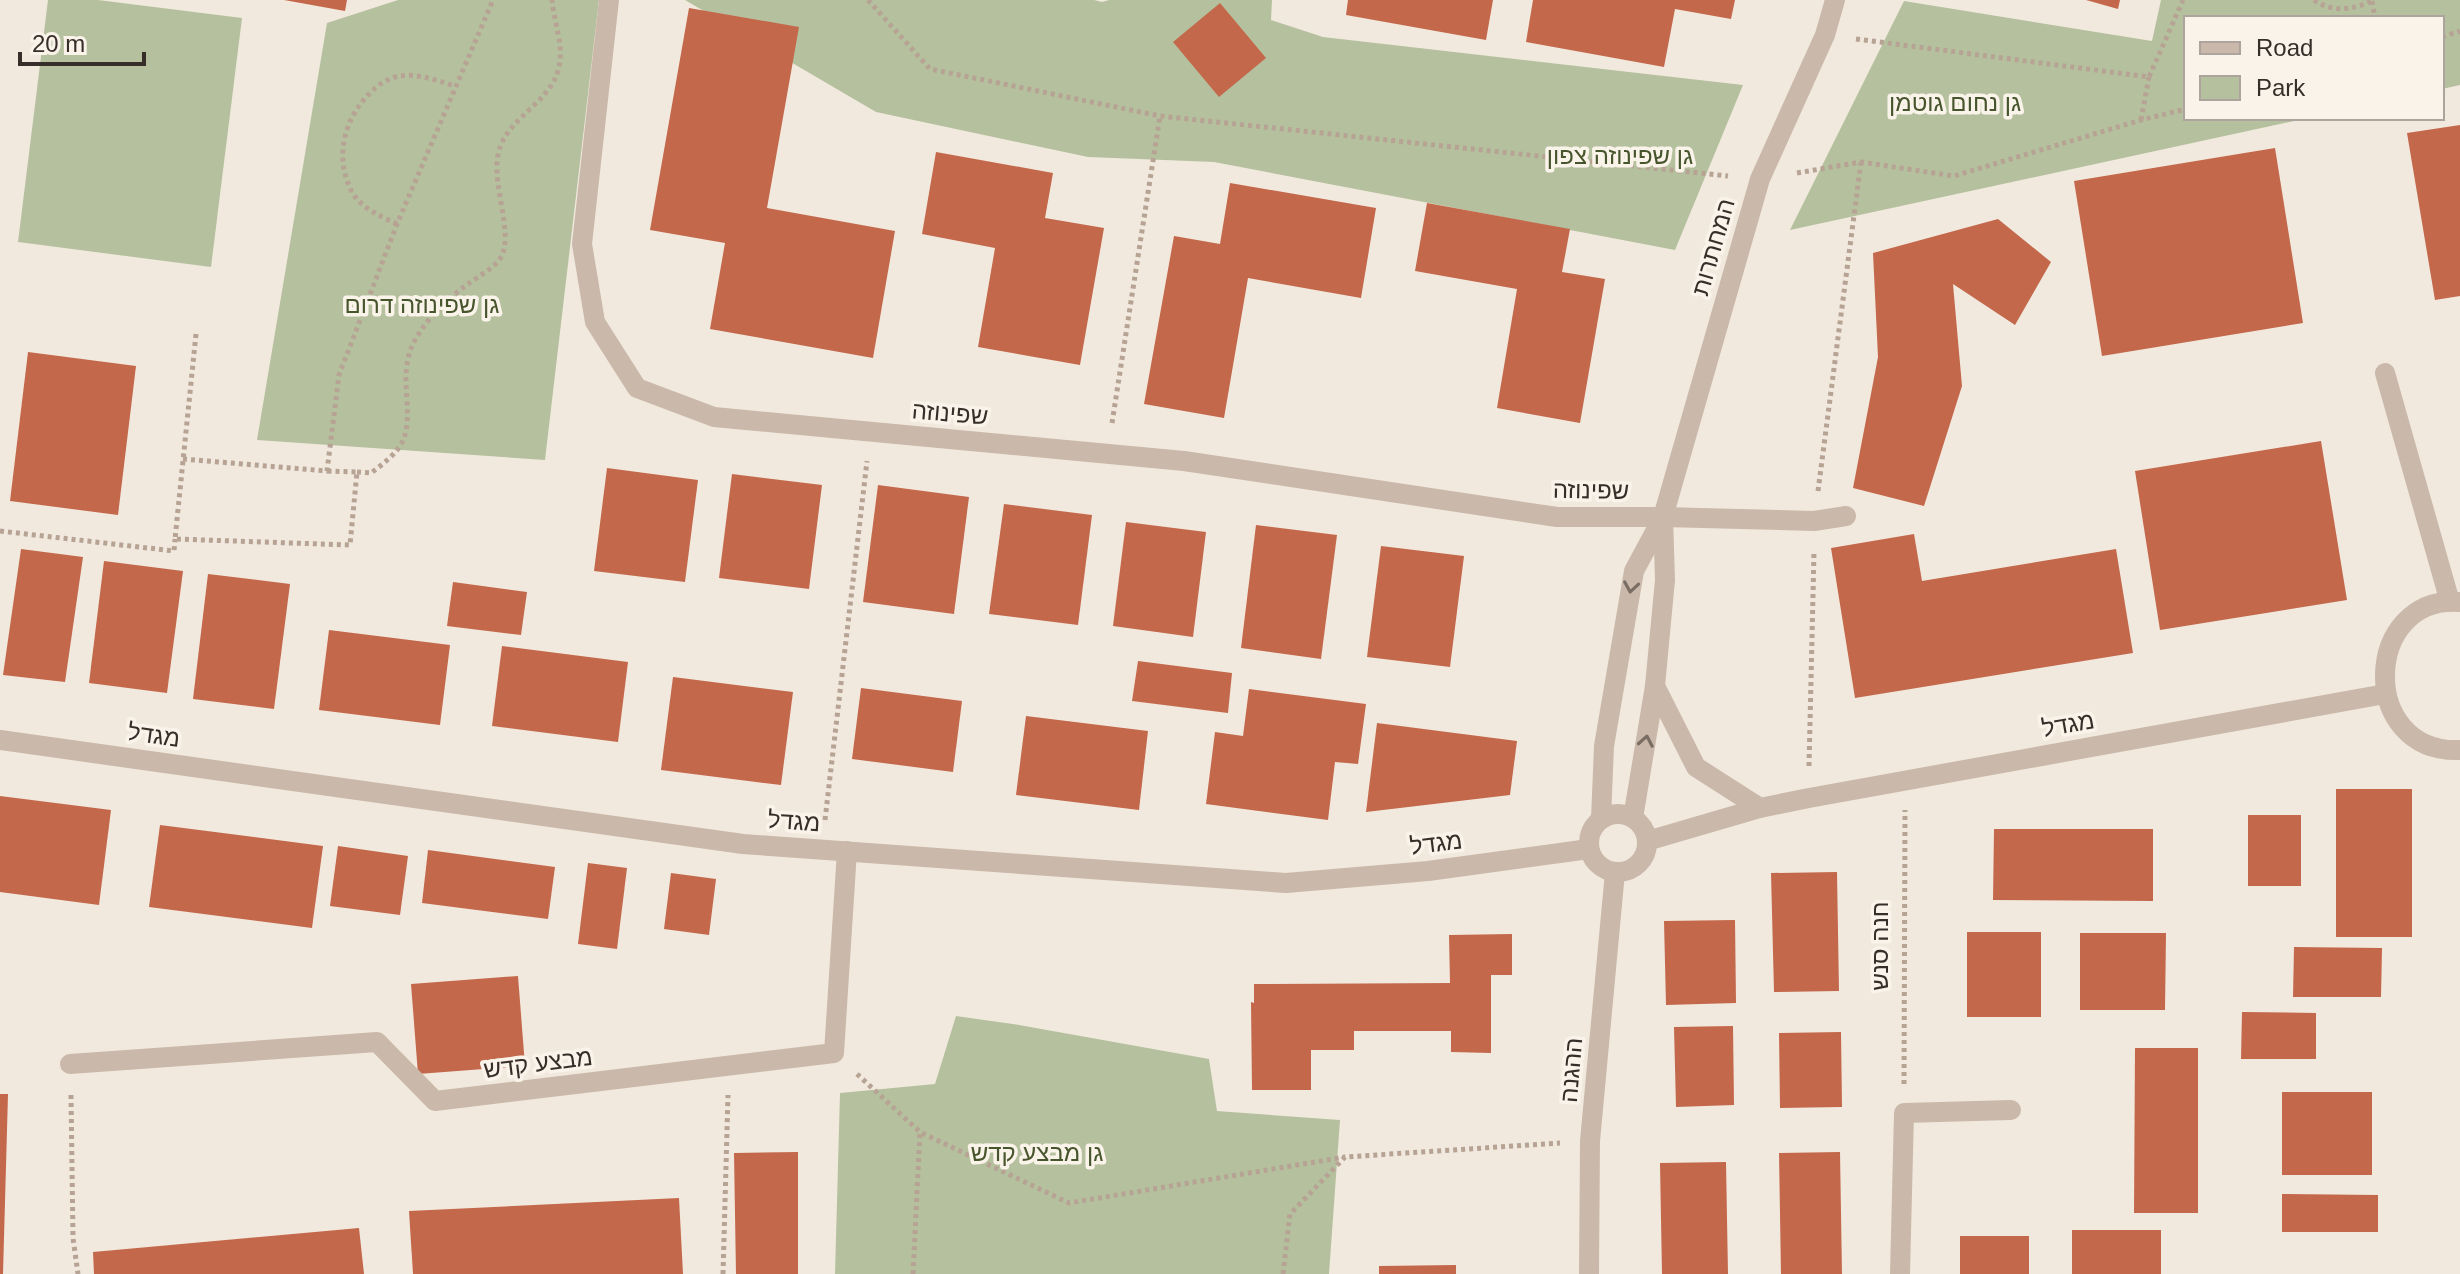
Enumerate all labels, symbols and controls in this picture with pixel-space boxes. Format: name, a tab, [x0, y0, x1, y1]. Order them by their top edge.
scale bar	[20, 16, 144, 66]
legend	[2184, 16, 2444, 120]
text: 20 m	[32, 30, 85, 57]
text: Road	[2256, 34, 2313, 61]
text: Park	[2256, 74, 2306, 101]
park label: גן נחום גוטמן	[1889, 89, 2021, 116]
park label: גן שפינוזה צפון	[1547, 142, 1693, 169]
street label: המחתרות	[1686, 195, 1740, 299]
park label: גן שפינוזה דרום	[345, 291, 499, 318]
street label: שפינוזה	[911, 396, 989, 430]
street label: שפינוזה	[1553, 476, 1629, 504]
one-way arrow	[1623, 580, 1640, 594]
street label: מגדל	[2040, 706, 2096, 742]
street label: מגדל	[126, 718, 182, 752]
one-way arrow	[1637, 734, 1654, 748]
street label: מגדל	[767, 806, 821, 836]
street label: מגדל	[1408, 826, 1464, 860]
street label: חנה סנש	[1866, 901, 1893, 991]
street label: ההגנה	[1555, 1036, 1587, 1104]
street label: מבצע קדש	[482, 1043, 594, 1083]
park label: גן מבצע קדש	[971, 1139, 1103, 1166]

